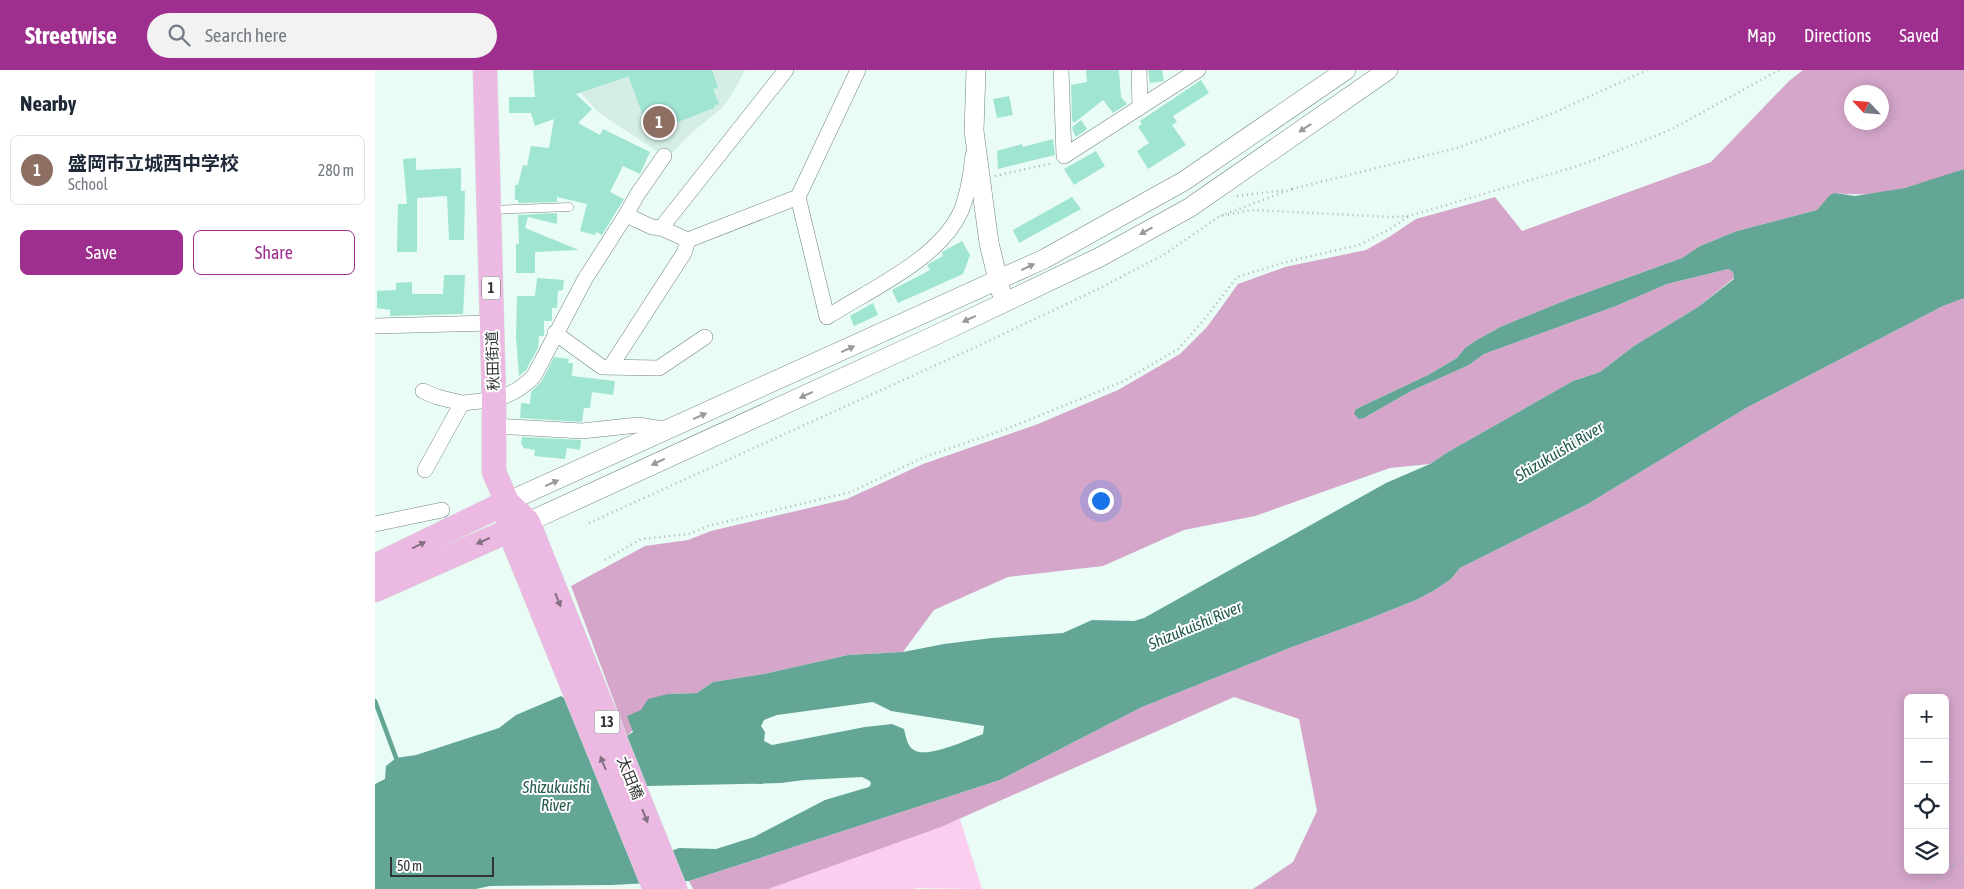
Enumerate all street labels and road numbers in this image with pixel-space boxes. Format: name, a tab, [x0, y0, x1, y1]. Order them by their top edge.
road number: 1	[482, 277, 500, 300]
street label: 秋田街道	[483, 331, 502, 391]
road number: 13	[595, 710, 619, 734]
street label: 太田橋	[614, 754, 647, 802]

